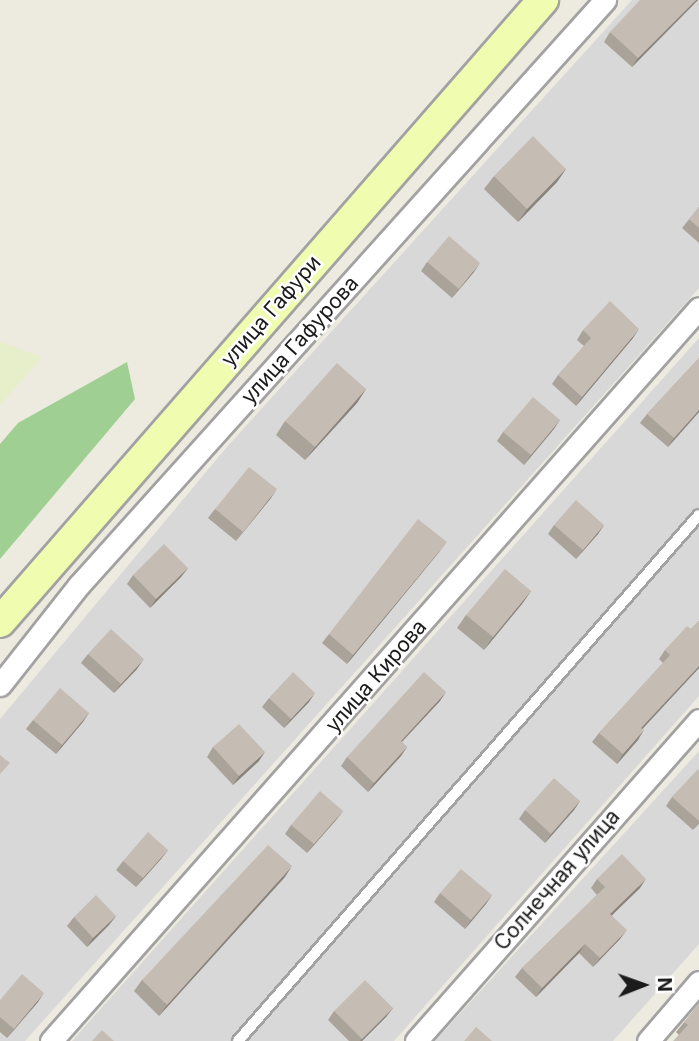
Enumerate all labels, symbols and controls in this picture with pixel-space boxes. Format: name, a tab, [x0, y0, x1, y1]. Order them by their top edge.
street label: улица Гафури	[216, 250, 326, 372]
street label: улица Гафурова	[236, 271, 364, 409]
street label: улица Кирова	[320, 614, 432, 738]
street label: Солнечная улица	[489, 804, 625, 956]
north arrow	[608, 950, 678, 1020]
text: N	[653, 977, 676, 992]

